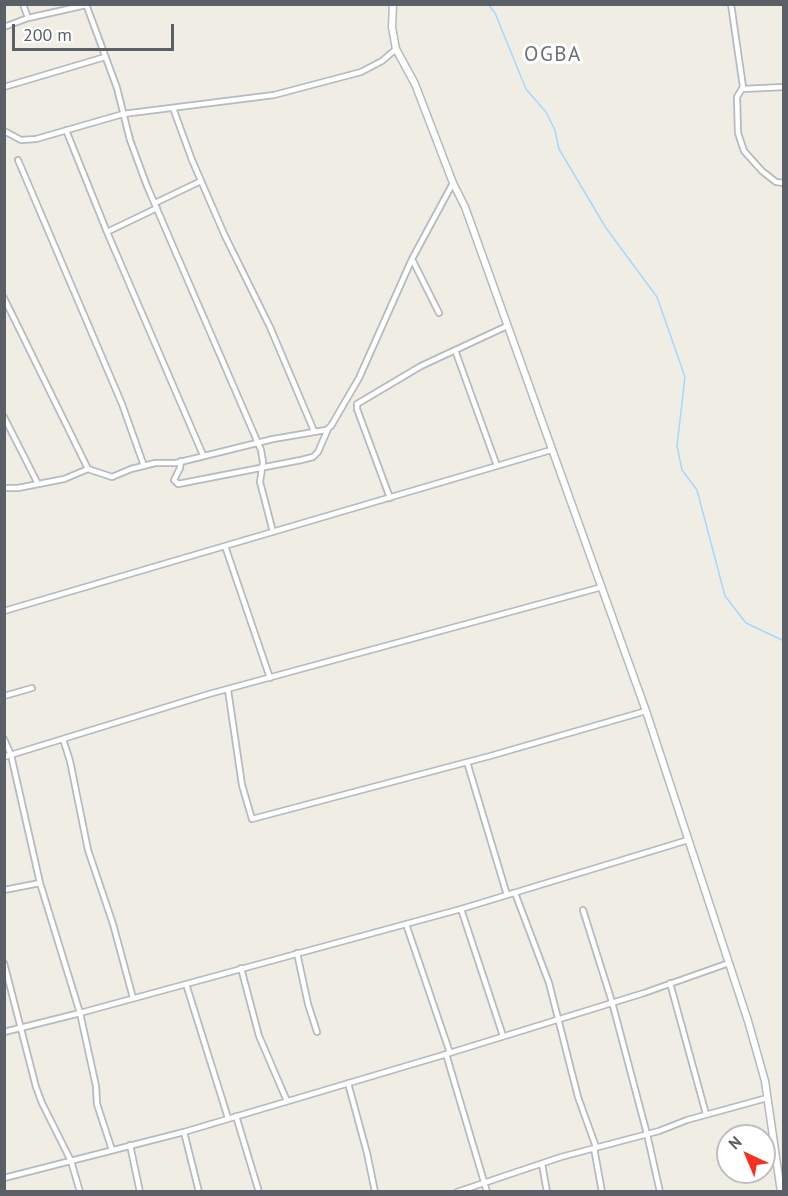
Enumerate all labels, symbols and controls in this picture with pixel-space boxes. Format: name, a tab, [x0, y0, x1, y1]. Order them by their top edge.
scale bar	[15, 12, 177, 50]
text: 200 m	[23, 23, 72, 46]
district label: OGBA	[524, 42, 582, 68]
north arrow	[716, 1124, 776, 1184]
text: N	[724, 1132, 746, 1153]

